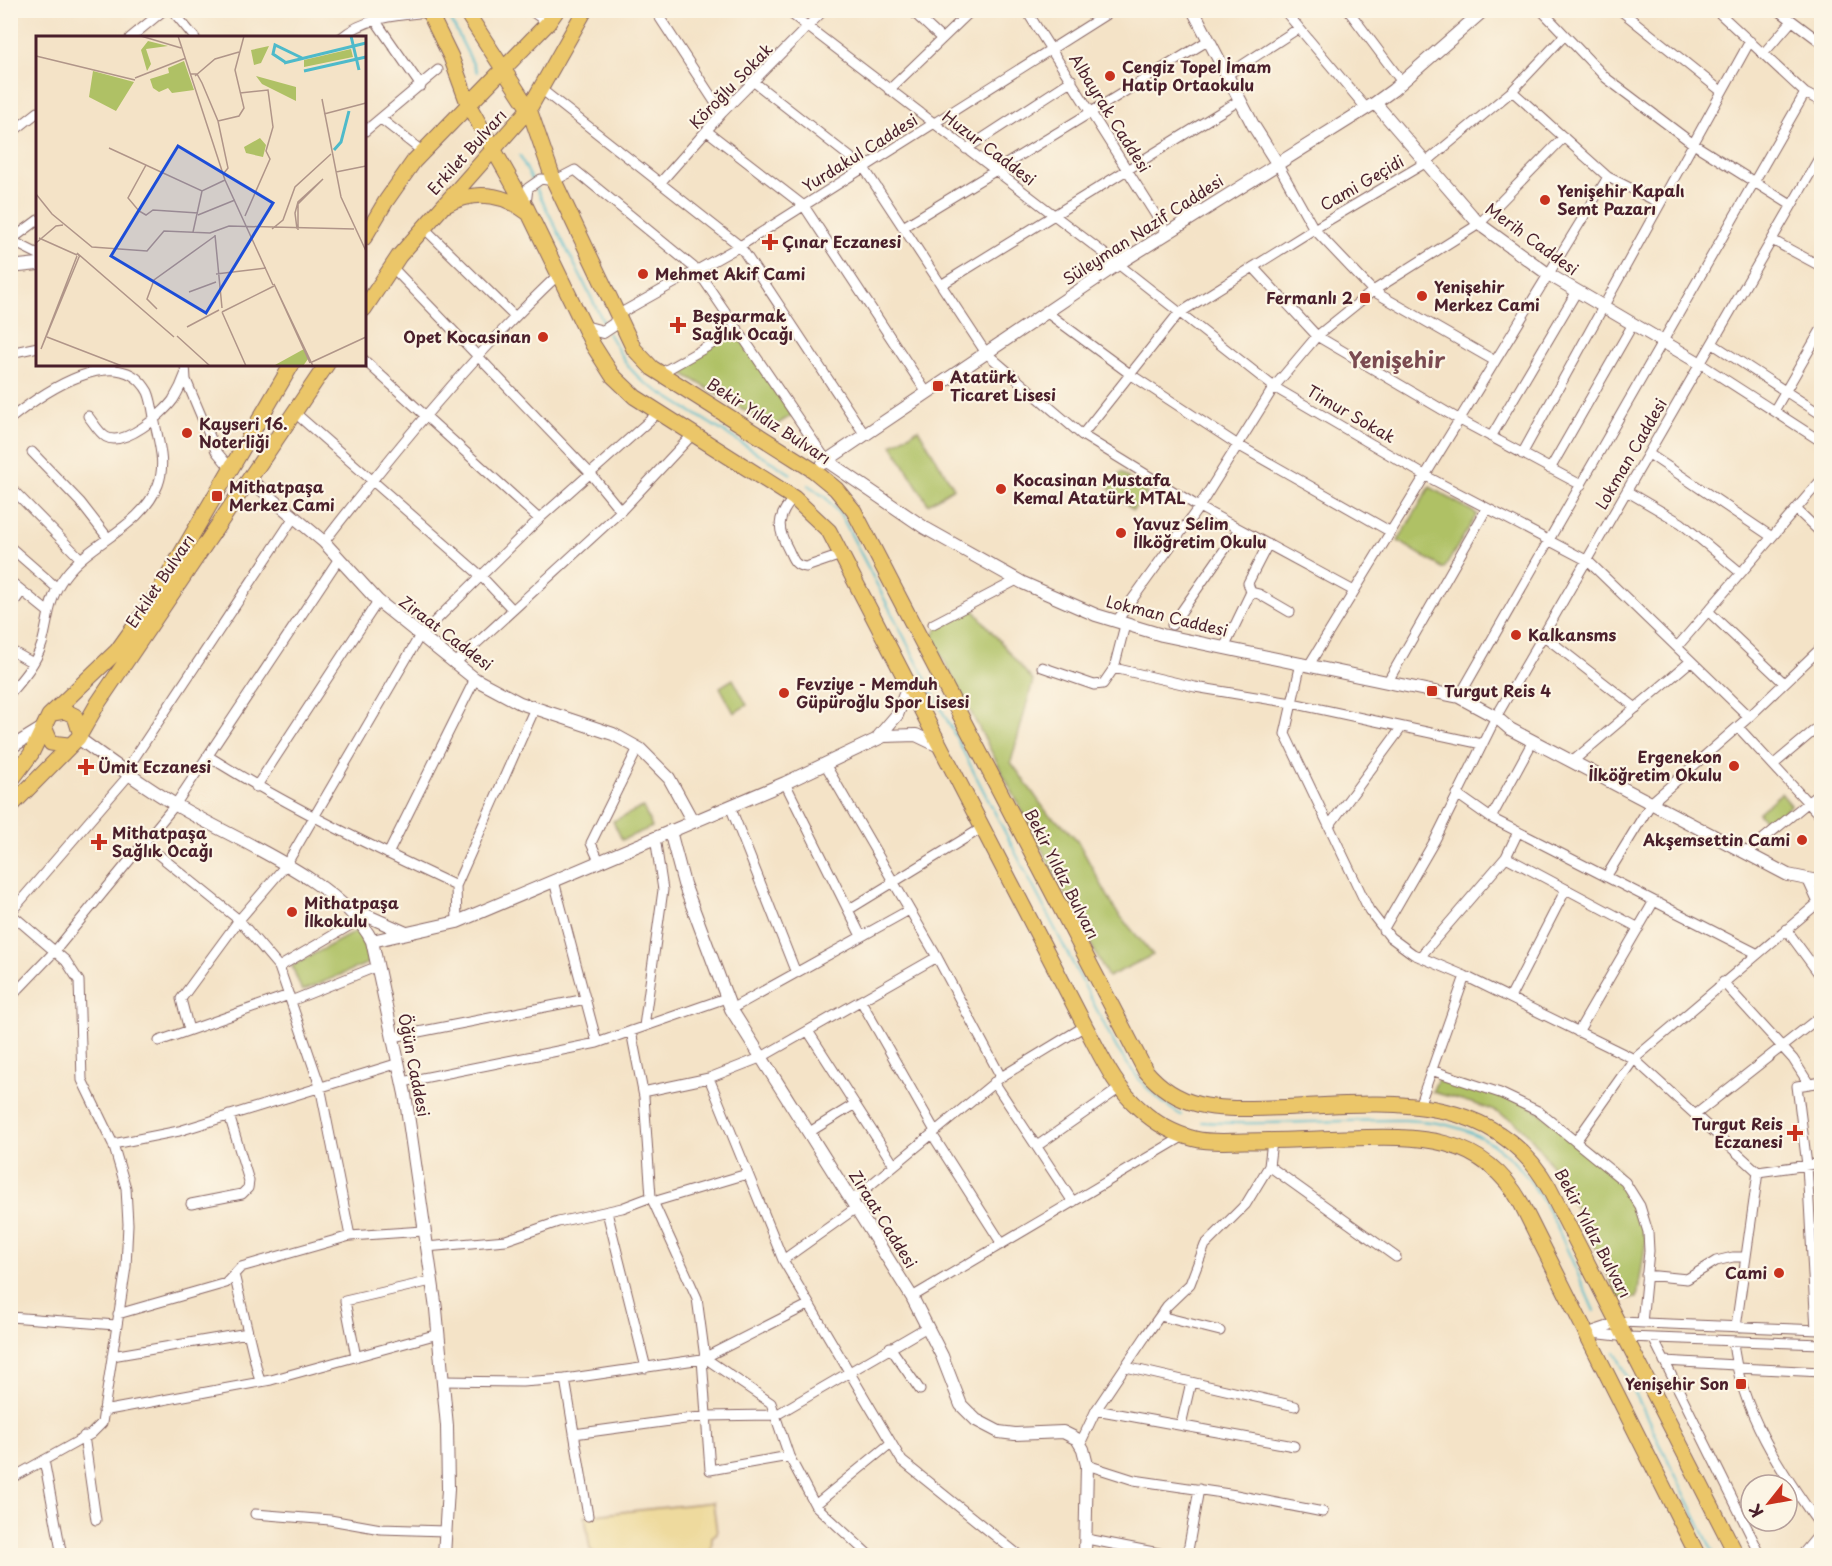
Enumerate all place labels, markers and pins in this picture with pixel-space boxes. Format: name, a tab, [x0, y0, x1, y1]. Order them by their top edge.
place label: Cengiz Topel İmam Hatip Ortaokulu	[1122, 54, 1271, 96]
marker: Cengiz Topel İmam Hatip Ortaokulu	[1103, 69, 1117, 83]
place label: Yenişehir Kapalı Semt Pazarı	[1557, 178, 1685, 220]
marker: Yenişehir Kapalı Semt Pazarı	[1538, 193, 1552, 207]
place label: Çınar Eczanesi	[782, 229, 901, 253]
marker: Çınar Eczanesi	[763, 235, 777, 249]
place label: Mehmet Akif Cami	[655, 261, 806, 285]
marker: Mehmet Akif Cami	[636, 267, 650, 281]
place label: Yenişehir Merkez Cami	[1434, 274, 1540, 316]
place label: Fermanlı 2	[1266, 285, 1353, 309]
marker: Yenişehir Merkez Cami	[1415, 289, 1429, 303]
marker: Fermanlı 2	[1358, 291, 1372, 305]
place label: Beşparmak Sağlık Ocağı	[692, 303, 793, 345]
marker: Beşparmak Sağlık Ocağı	[669, 316, 687, 334]
place label: Opet Kocasinan	[403, 324, 531, 348]
marker: Opet Kocasinan	[536, 330, 550, 344]
place label: Atatürk Ticaret Lisesi	[950, 364, 1056, 406]
marker: Atatürk Ticaret Lisesi	[931, 379, 945, 393]
place label: Kayseri 16. Noterliği	[199, 411, 288, 453]
marker: Kayseri 16. Noterliği	[180, 426, 194, 440]
place label: Kocasinan Mustafa Kemal Atatürk MTAL	[1013, 467, 1186, 509]
place label: Mithatpaşa Merkez Cami	[229, 474, 335, 516]
marker: Kocasinan Mustafa Kemal Atatürk MTAL	[994, 482, 1008, 496]
marker: Mithatpaşa Merkez Cami	[210, 489, 224, 503]
place label: Yavuz Selim İlköğretim Okulu	[1133, 511, 1267, 553]
marker: Yavuz Selim İlköğretim Okulu	[1114, 526, 1128, 540]
place label: Kalkansms	[1528, 622, 1617, 646]
marker: Kalkansms	[1509, 628, 1523, 642]
place label: Fevziye - Memduh Güpüroğlu Spor Lisesi	[796, 671, 970, 713]
place label: Turgut Reis 4	[1444, 678, 1551, 702]
marker: Turgut Reis 4	[1425, 684, 1439, 698]
marker: Fevziye - Memduh Güpüroğlu Spor Lisesi	[777, 686, 791, 700]
place label: Ergenekon İlköğretim Okulu	[1588, 744, 1722, 786]
place label: Ümit Eczanesi	[98, 754, 211, 778]
marker: Ergenekon İlköğretim Okulu	[1727, 759, 1741, 773]
marker: Ümit Eczanesi	[79, 760, 93, 774]
place label: Mithatpaşa Sağlık Ocağı	[112, 820, 213, 862]
place label: Akşemsettin Cami	[1642, 827, 1790, 851]
marker: Mithatpaşa Sağlık Ocağı	[90, 833, 108, 851]
marker: Akşemsettin Cami	[1795, 833, 1809, 847]
place label: Mithatpaşa İlkokulu	[304, 890, 399, 932]
marker: Mithatpaşa İlkokulu	[285, 905, 299, 919]
place label: Turgut Reis Eczanesi	[1692, 1111, 1783, 1153]
marker: Turgut Reis Eczanesi	[1788, 1126, 1802, 1140]
place label: Cami	[1725, 1260, 1767, 1284]
marker: Cami	[1772, 1266, 1786, 1280]
place label: Yenişehir Son	[1625, 1371, 1729, 1395]
marker: Yenişehir Son	[1734, 1377, 1748, 1391]

